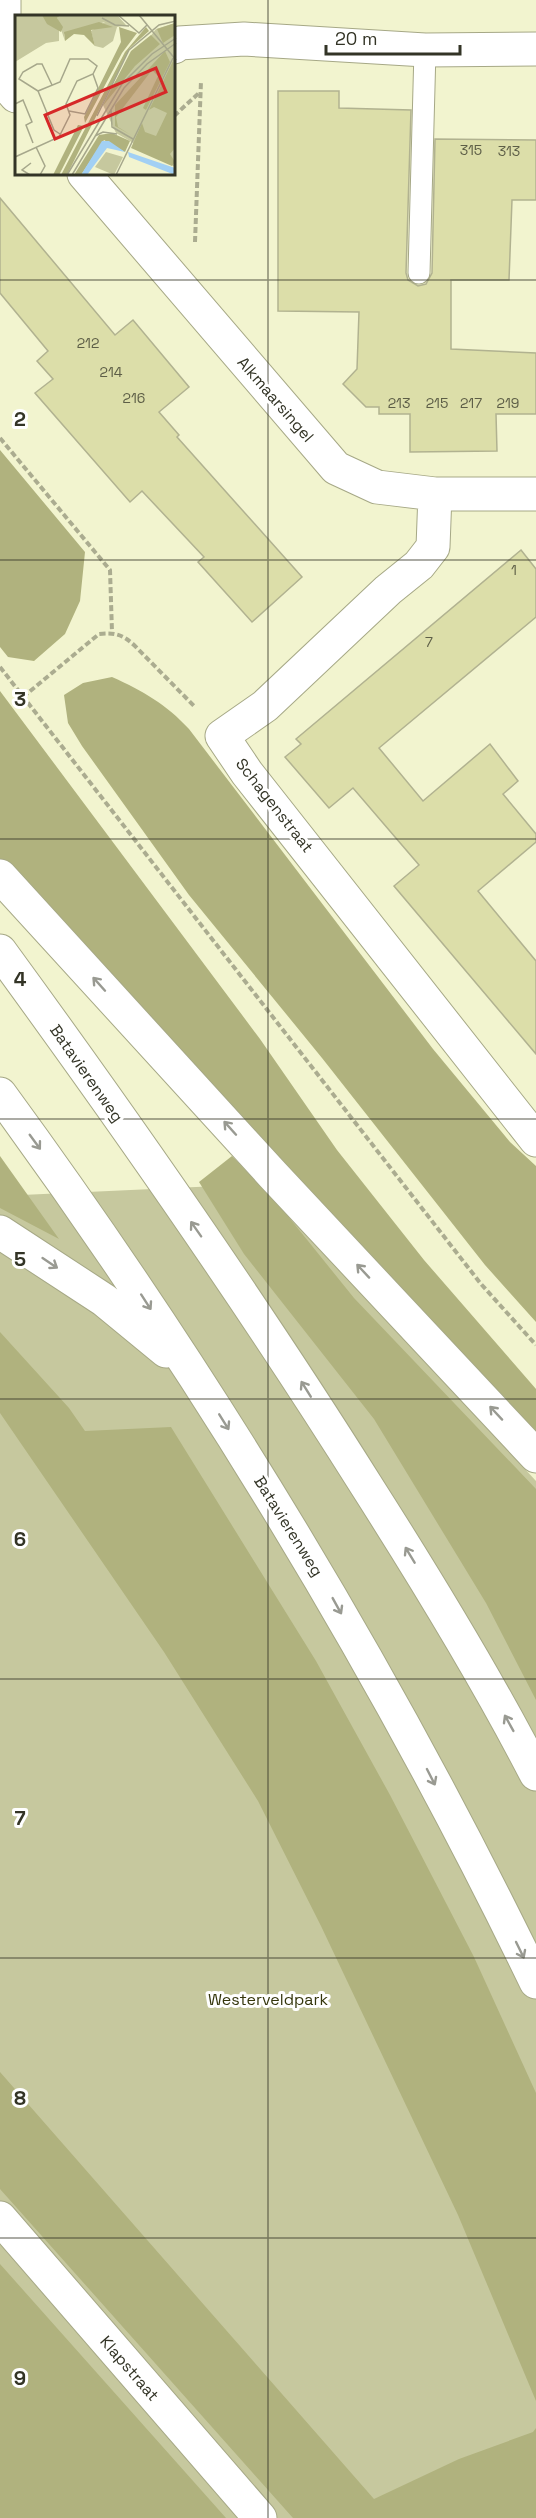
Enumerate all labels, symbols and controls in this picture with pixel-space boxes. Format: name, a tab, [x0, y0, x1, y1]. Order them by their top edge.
inset map	[15, 15, 176, 176]
scale bar	[326, 18, 460, 56]
text: 20 m	[335, 27, 378, 50]
house number: 315	[460, 141, 482, 159]
house number: 313	[498, 142, 520, 160]
house number: 212	[77, 334, 99, 352]
street label: Alkmaarsingel	[233, 352, 318, 446]
house number: 214	[99, 363, 123, 381]
house number: 216	[123, 389, 145, 407]
house number: 213	[388, 394, 410, 412]
house number: 215	[426, 394, 448, 412]
house number: 217	[460, 394, 482, 412]
house number: 219	[497, 394, 519, 412]
text: 2	[14, 406, 26, 432]
house number: 1	[511, 561, 517, 579]
house number: 7	[425, 633, 433, 651]
text: 3	[14, 686, 26, 712]
street label: Schagenstraat	[231, 754, 318, 857]
text: 4	[14, 966, 27, 992]
one-way arrow	[92, 977, 106, 992]
street label: Batavierenweg	[45, 1020, 128, 1126]
one-way arrow	[223, 1121, 237, 1136]
one-way arrow	[28, 1133, 41, 1149]
one-way arrow	[190, 1221, 202, 1237]
text: 5	[14, 1246, 26, 1272]
one-way arrow	[41, 1256, 58, 1269]
one-way arrow	[356, 1263, 370, 1278]
one-way arrow	[140, 1293, 152, 1310]
one-way arrow	[300, 1381, 313, 1398]
one-way arrow	[489, 1406, 503, 1421]
one-way arrow	[218, 1413, 230, 1430]
street label: Batavierenweg	[249, 1472, 328, 1580]
text: 6	[14, 1526, 26, 1552]
one-way arrow	[404, 1547, 416, 1564]
one-way arrow	[331, 1597, 343, 1614]
one-way arrow	[503, 1714, 514, 1732]
one-way arrow	[426, 1767, 437, 1785]
text: 7	[14, 1805, 26, 1831]
one-way arrow	[515, 1941, 527, 1959]
park label: Westerveldpark	[208, 1989, 328, 2010]
text: 8	[14, 2085, 26, 2111]
street label: Klapstraat	[96, 2331, 164, 2405]
text: 9	[14, 2365, 26, 2391]

